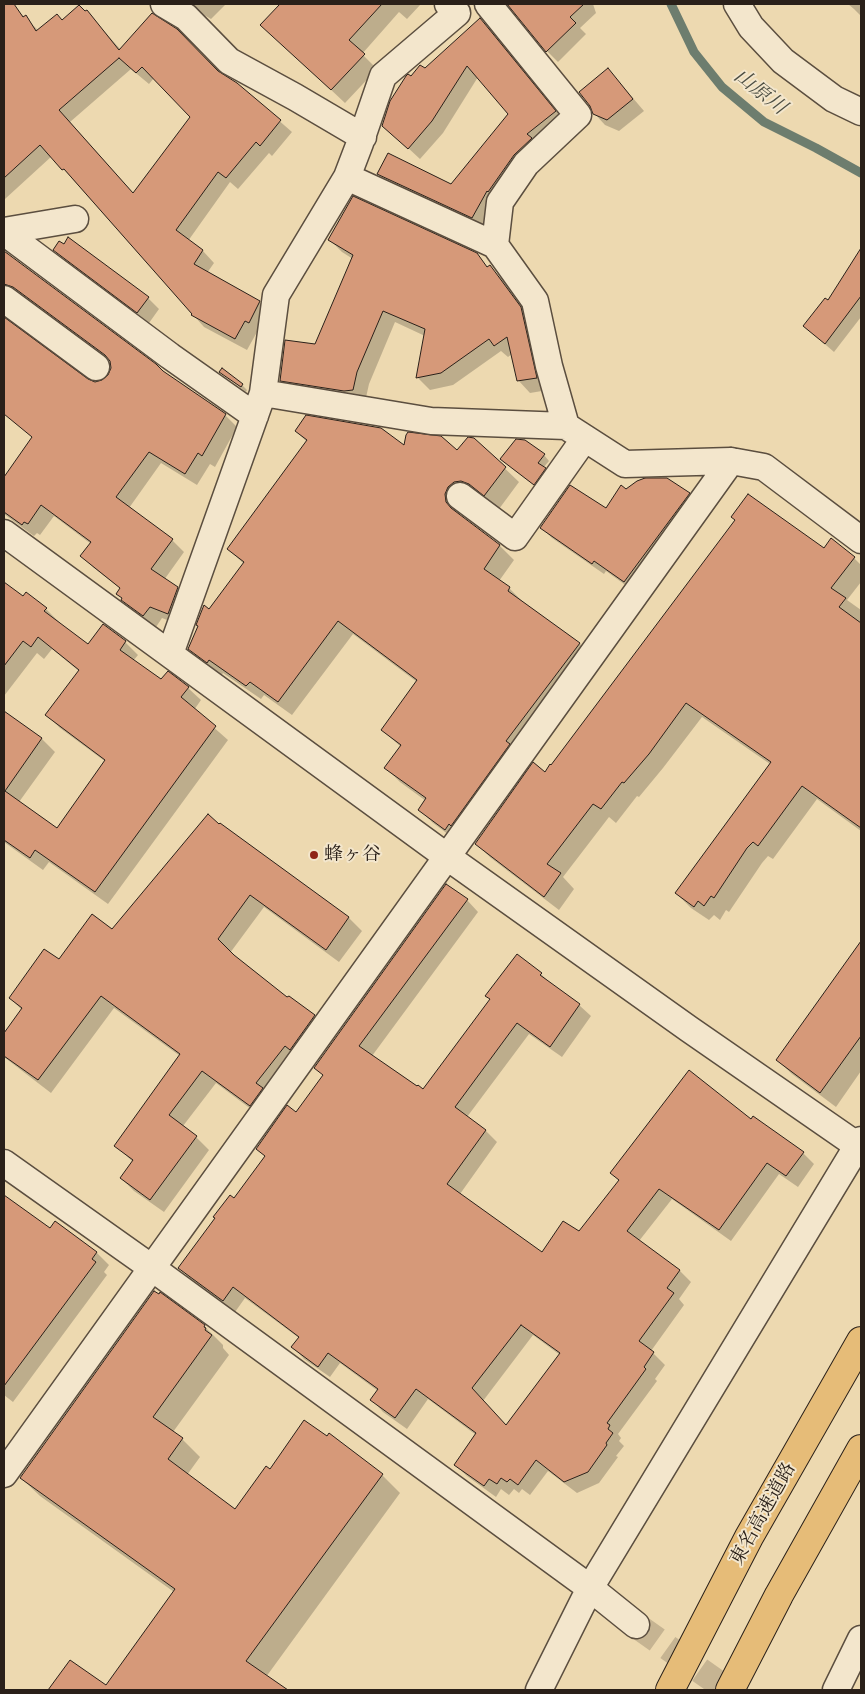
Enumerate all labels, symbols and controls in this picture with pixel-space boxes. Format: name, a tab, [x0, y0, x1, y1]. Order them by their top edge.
water label: 山原川	[729, 64, 791, 120]
place label: 蜂ヶ谷	[324, 844, 381, 866]
marker: 蜂ヶ谷	[308, 849, 320, 861]
street label: 東名高速道路	[725, 1459, 801, 1569]

